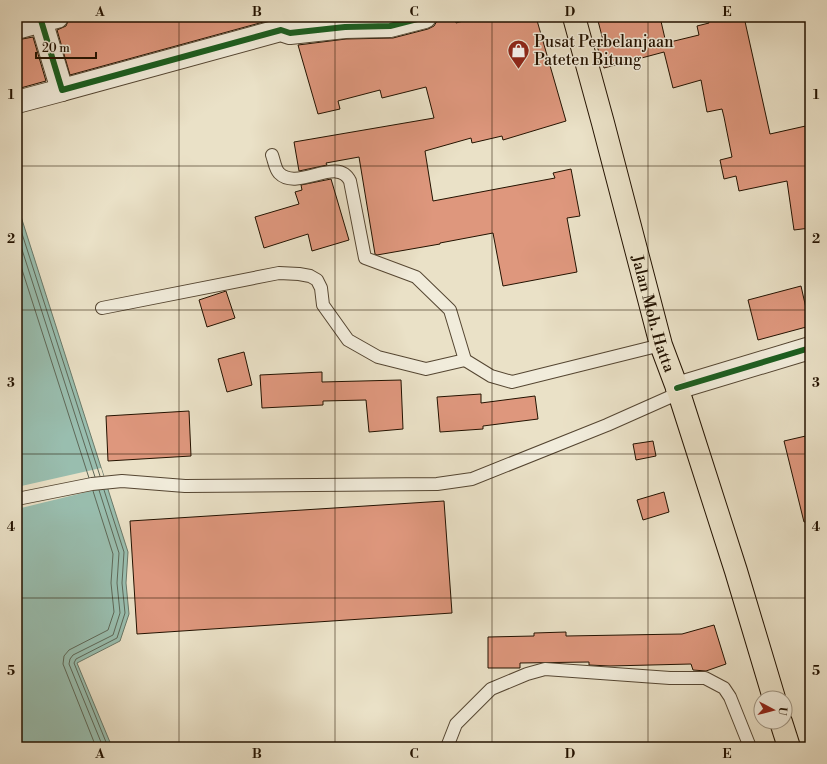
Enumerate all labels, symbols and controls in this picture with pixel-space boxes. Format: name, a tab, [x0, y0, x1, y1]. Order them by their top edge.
text: A	[94, 4, 105, 20]
text: B	[252, 4, 262, 20]
text: C	[409, 4, 419, 20]
text: D	[565, 4, 575, 20]
text: E	[722, 4, 732, 20]
place label: Pusat Perbelanjaan Pateten Bitung	[534, 32, 674, 70]
scale bar	[36, 34, 96, 60]
shop icon: Pusat Perbelanjaan Pateten Bitung	[505, 37, 531, 70]
text: 20 m	[42, 41, 70, 56]
text: 1	[8, 87, 15, 103]
text: 1	[813, 87, 820, 103]
text: 2	[7, 231, 15, 247]
text: 2	[812, 231, 820, 247]
street label: Jalan Moh. Hatta	[627, 252, 680, 376]
text: 3	[7, 375, 15, 391]
text: 3	[812, 375, 820, 391]
text: 4	[7, 519, 16, 535]
text: 4	[812, 519, 821, 535]
text: 5	[7, 663, 15, 679]
text: 5	[812, 663, 820, 679]
north arrow	[753, 690, 793, 730]
text: U	[774, 706, 789, 717]
text: A	[94, 746, 105, 762]
text: B	[252, 746, 262, 762]
text: C	[409, 746, 419, 762]
text: D	[565, 746, 575, 762]
text: E	[722, 746, 732, 762]

